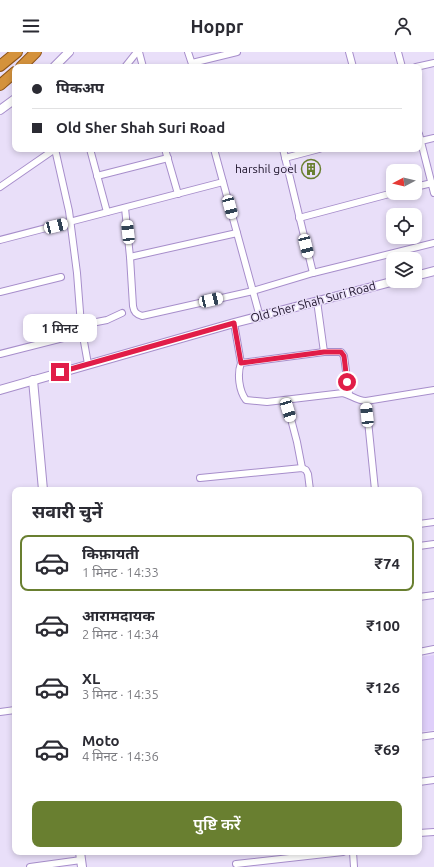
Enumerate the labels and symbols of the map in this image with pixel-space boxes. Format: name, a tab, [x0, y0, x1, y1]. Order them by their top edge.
building icon: harshil goel	[300, 158, 322, 180]
place label: harshil goel	[235, 162, 297, 175]
north arrow	[386, 164, 422, 200]
car	[221, 194, 239, 220]
car	[43, 217, 69, 235]
car	[121, 219, 135, 245]
car	[297, 233, 315, 259]
street label: Old Sher Shah Suri Road	[249, 279, 377, 325]
car	[198, 291, 224, 309]
callout: 1 मिनट	[23, 314, 97, 342]
route end	[51, 363, 69, 381]
route start	[338, 373, 356, 391]
car	[279, 397, 297, 423]
car	[360, 402, 374, 428]

